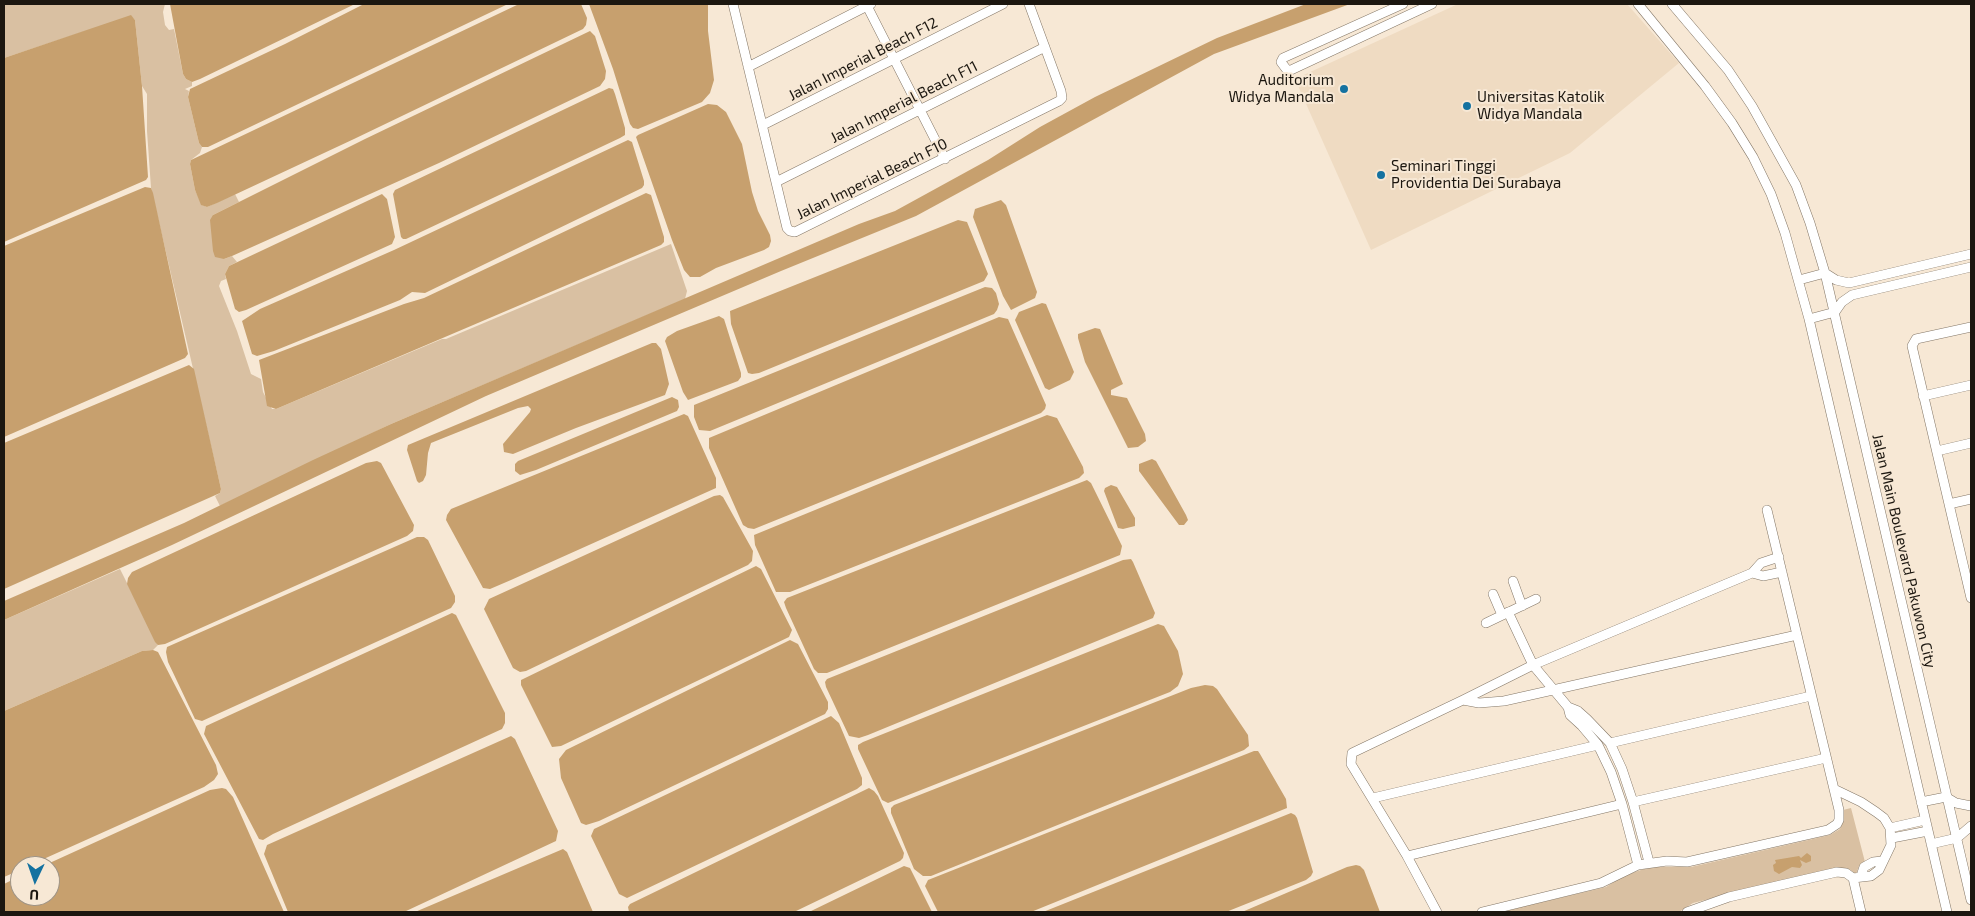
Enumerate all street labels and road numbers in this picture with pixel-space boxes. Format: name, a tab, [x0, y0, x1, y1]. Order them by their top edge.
street label: Jalan Imperial Beach F12	[785, 13, 941, 105]
street label: Jalan Imperial Beach F11	[827, 57, 981, 147]
street label: Jalan Imperial Beach F10	[794, 135, 950, 223]
street label: Jalan Main Boulevard Pakuwon City	[1868, 432, 1940, 670]

